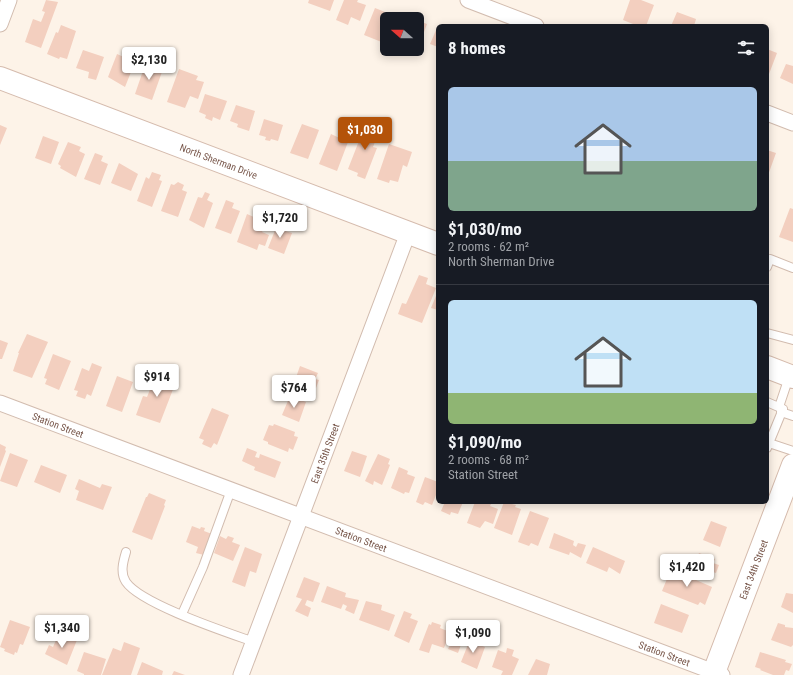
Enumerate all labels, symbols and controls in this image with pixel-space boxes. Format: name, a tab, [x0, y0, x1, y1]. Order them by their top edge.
north arrow	[380, 12, 424, 56]
map controls	[380, 12, 424, 56]
icon: filters	[735, 37, 757, 59]
text: 8 homes	[448, 38, 506, 58]
pin: $2,130	[116, 47, 182, 81]
text: $2,130	[131, 52, 167, 67]
icon: home	[567, 113, 639, 185]
pin: $1,030	[332, 117, 398, 151]
text: $1,030	[347, 122, 383, 137]
street label: North Sherman Drive	[179, 141, 259, 181]
pin: $1,720	[247, 205, 313, 239]
text: $1,720	[262, 210, 298, 225]
text: $1,030/mo	[448, 219, 522, 239]
text: 2 rooms · 62 m²	[448, 239, 529, 254]
text: North Sherman Drive	[448, 254, 554, 269]
icon: home	[567, 326, 639, 398]
pin: $914	[133, 364, 181, 398]
text: $914	[144, 369, 170, 384]
pin: $764	[270, 375, 318, 409]
text: $764	[281, 380, 307, 395]
street label: Station Street	[31, 410, 85, 440]
street label: East 35th Street	[308, 422, 341, 485]
text: $1,090/mo	[448, 432, 522, 452]
text: 2 rooms · 68 m²	[448, 452, 529, 467]
text: Station Street	[448, 467, 518, 482]
street label: Station Street	[334, 524, 388, 554]
street label: East 34th Street	[737, 538, 770, 601]
pin: $1,420	[654, 554, 720, 588]
text: $1,420	[669, 559, 705, 574]
pin: $1,340	[29, 615, 95, 649]
text: $1,340	[44, 620, 80, 635]
pin: $1,090	[440, 620, 506, 654]
text: $1,090	[455, 625, 491, 640]
street label: Station Street	[637, 639, 692, 668]

